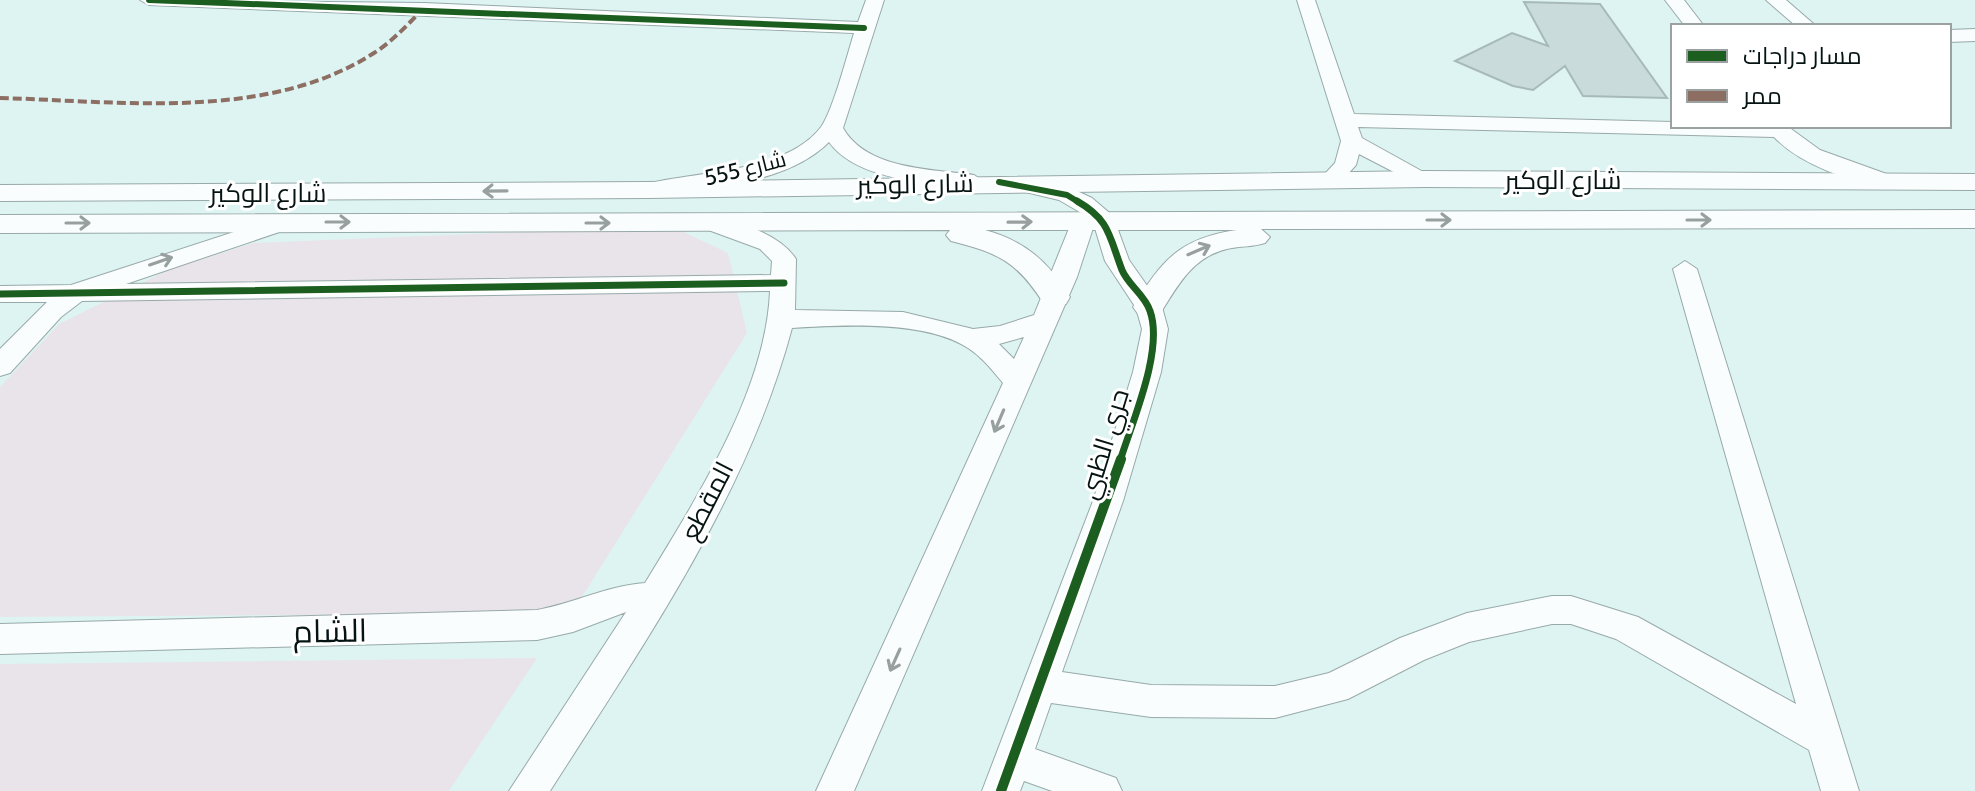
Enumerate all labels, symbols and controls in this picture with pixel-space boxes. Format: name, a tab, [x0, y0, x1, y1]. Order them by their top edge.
legend	[1671, 24, 1951, 128]
text: مسار دراجات	[1743, 41, 1862, 70]
text: ممر	[1741, 81, 1782, 110]
street label: شارع 555	[701, 145, 789, 193]
street label: شارع الوكير	[1502, 164, 1622, 197]
street label: شارع الوكير	[854, 167, 974, 202]
street label: شارع الوكير	[207, 177, 327, 210]
one-way arrow	[482, 183, 509, 199]
one-way arrow	[1425, 212, 1452, 228]
one-way arrow	[1685, 212, 1712, 228]
one-way arrow	[324, 214, 351, 230]
one-way arrow	[1006, 214, 1033, 230]
one-way arrow	[64, 215, 91, 231]
one-way arrow	[584, 215, 611, 231]
one-way arrow	[1186, 242, 1211, 257]
one-way arrow	[149, 253, 174, 268]
street label: جري الظبي	[1072, 385, 1141, 505]
one-way arrow	[990, 409, 1005, 433]
street label: المقطع	[674, 456, 741, 546]
street label: الشام	[292, 610, 368, 654]
one-way arrow	[887, 648, 902, 672]

